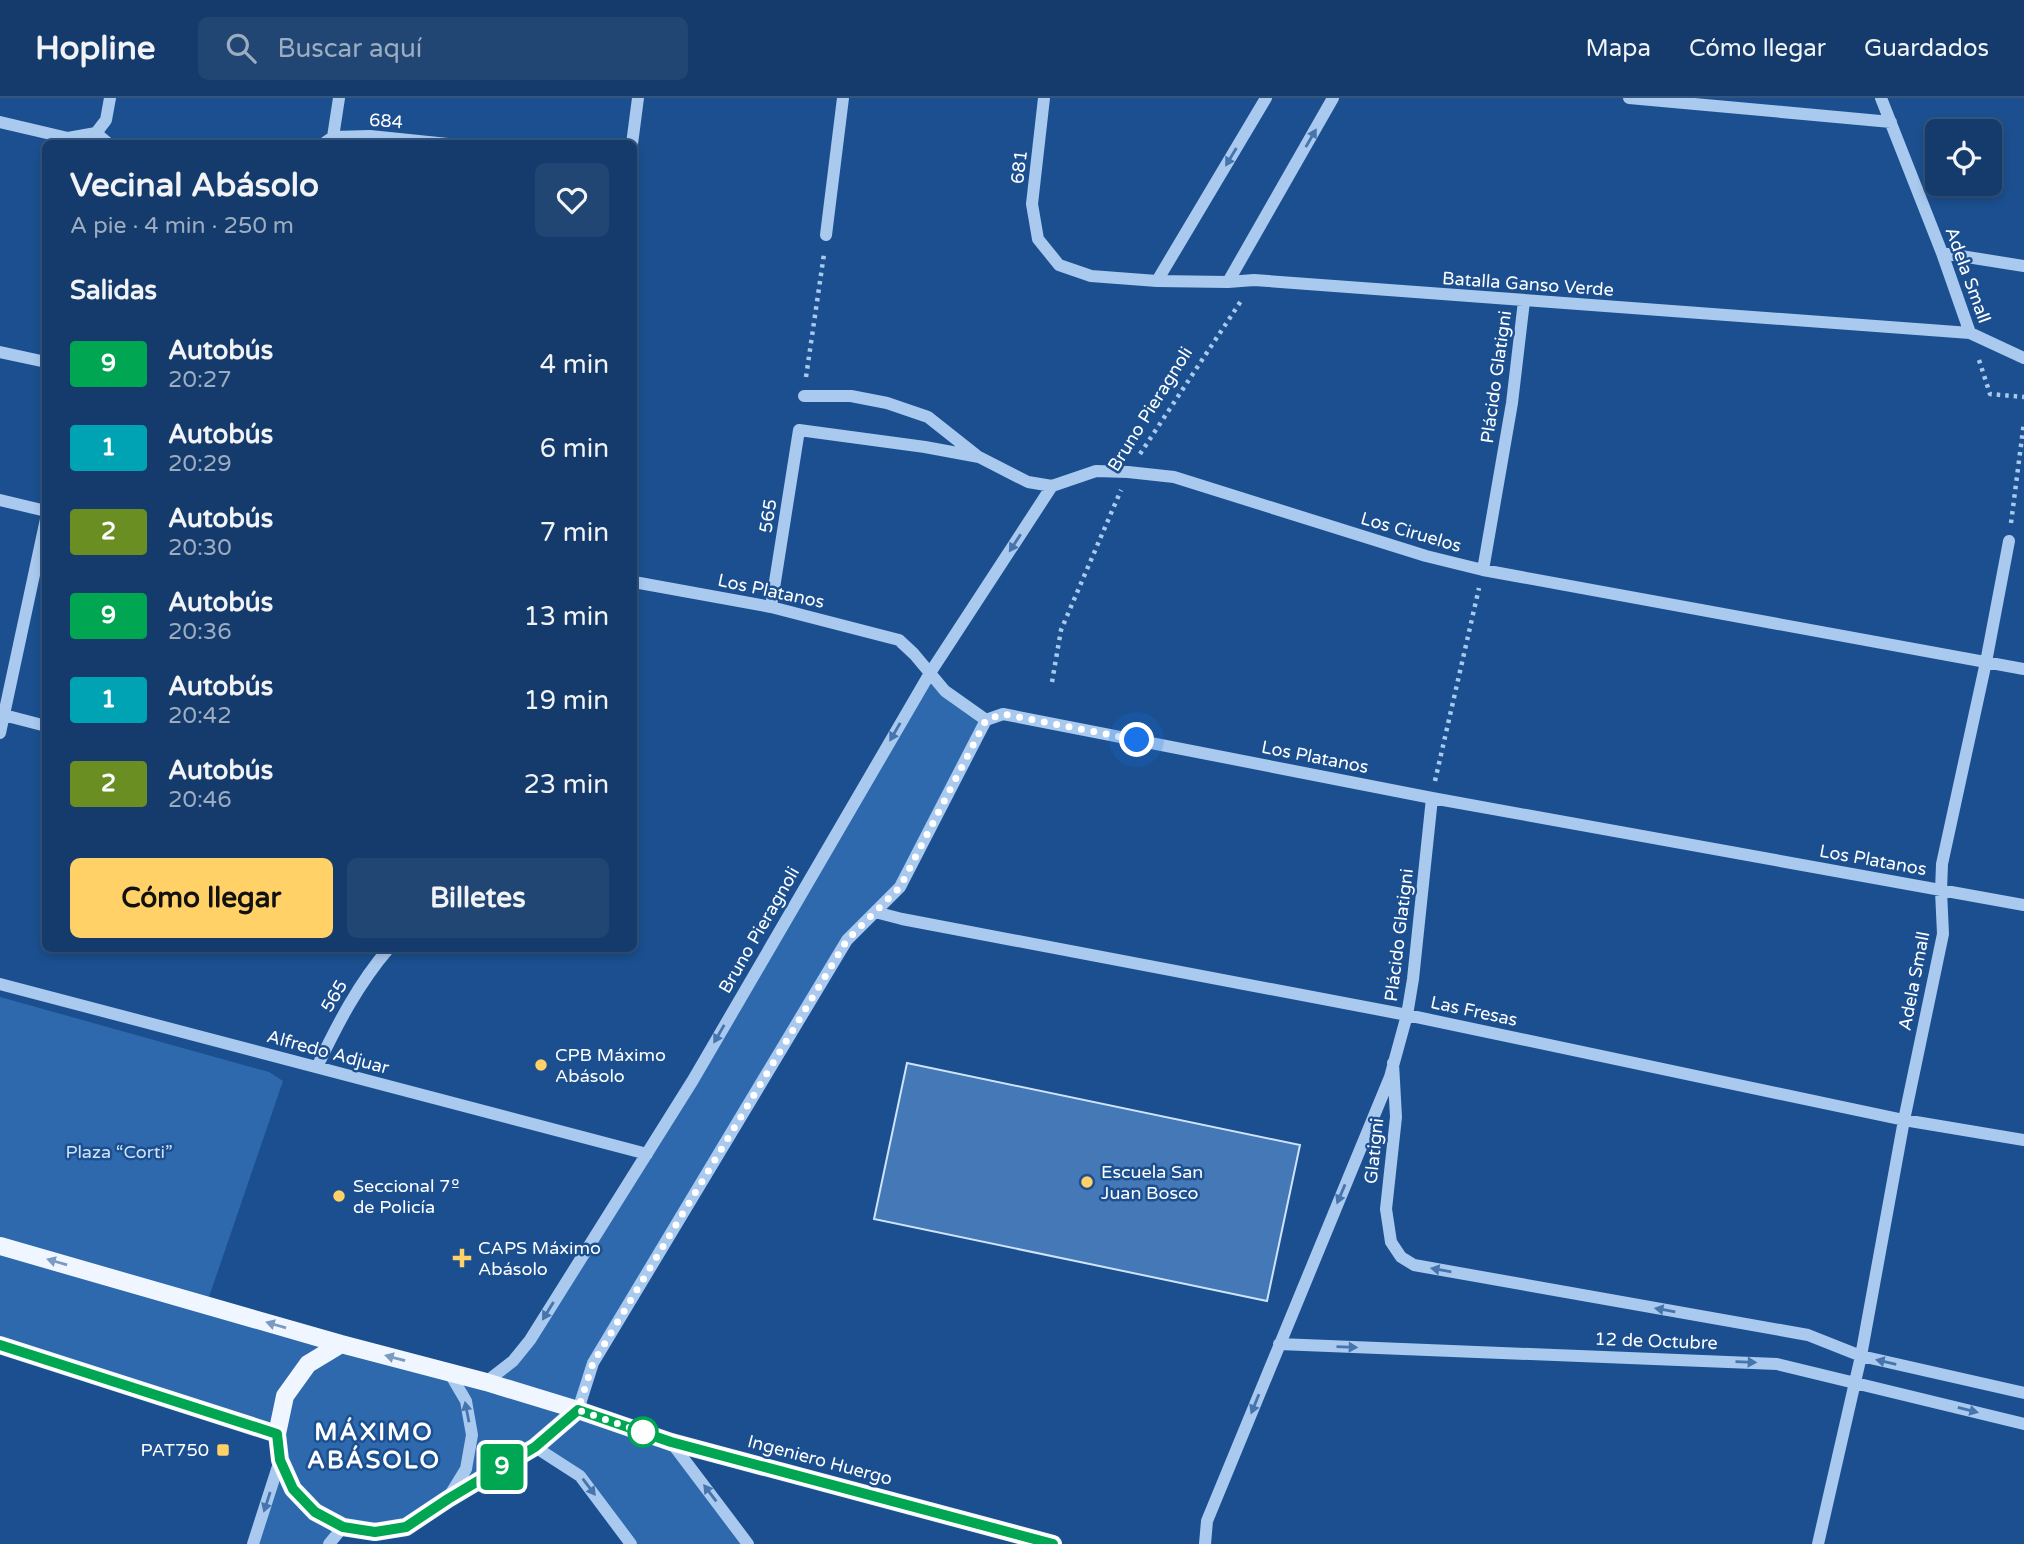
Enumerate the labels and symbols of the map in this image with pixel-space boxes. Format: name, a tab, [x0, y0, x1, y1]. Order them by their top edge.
street label: 684	[368, 109, 404, 133]
one-way arrow	[1305, 128, 1317, 148]
one-way arrow	[1225, 147, 1237, 166]
street label: 681	[1006, 149, 1032, 185]
street label: Adela Small	[1940, 224, 1996, 326]
street label: Batalla Ganso Verde	[1441, 267, 1615, 301]
street label: Plácido Glatigni	[1476, 309, 1516, 445]
street label: Bruno Pieragnoli	[1103, 343, 1197, 475]
street label: 565	[754, 498, 782, 534]
street label: Los Ciruelos	[1358, 507, 1464, 557]
one-way arrow	[1009, 534, 1022, 553]
street label: Los Platanos	[716, 569, 826, 613]
one-way arrow	[889, 722, 901, 741]
your location	[1119, 722, 1154, 757]
street label: Los Platanos	[1260, 736, 1370, 778]
street label: Los Platanos	[1818, 840, 1928, 880]
street label: Bruno Pieragnoli	[714, 863, 804, 997]
street label: Plácido Glatigni	[1380, 867, 1418, 1003]
street label: Adela Small	[1894, 930, 1934, 1032]
street label: 565	[316, 976, 352, 1016]
street label: Las Fresas	[1428, 991, 1520, 1031]
street label: Alfredo Adjuar	[264, 1025, 392, 1079]
one-way arrow	[713, 1025, 725, 1044]
place label: CPB Máximo Abásolo	[555, 1044, 666, 1087]
marker: CPB Máximo Abásolo	[533, 1057, 549, 1073]
street label: Glatigni	[1360, 1117, 1388, 1185]
park label: Plaza “Corti”	[65, 1141, 173, 1163]
place label: Escuela San Juan Bosco	[1101, 1161, 1203, 1204]
marker: Escuela San Juan Bosco	[1079, 1174, 1095, 1190]
place label: Seccional 7º de Policía	[353, 1175, 460, 1218]
one-way arrow	[1336, 1184, 1347, 1205]
marker: Seccional 7º de Policía	[331, 1188, 347, 1204]
place label: CAPS Máximo Abásolo	[478, 1237, 601, 1280]
marker: CAPS Máximo Abásolo	[452, 1248, 472, 1268]
one-way arrow	[46, 1257, 67, 1267]
one-way arrow	[1430, 1264, 1452, 1275]
one-way arrow	[541, 1302, 554, 1321]
one-way arrow	[1654, 1304, 1676, 1315]
one-way arrow	[265, 1319, 287, 1330]
street label: 12 de Octubre	[1594, 1328, 1718, 1354]
one-way arrow	[1337, 1341, 1359, 1352]
one-way arrow	[384, 1352, 406, 1363]
one-way arrow	[1875, 1356, 1897, 1367]
one-way arrow	[1735, 1357, 1757, 1368]
one-way arrow	[1249, 1394, 1260, 1415]
one-way arrow	[462, 1401, 473, 1423]
one-way arrow	[1957, 1405, 1979, 1416]
district label: MÁXIMO ABÁSOLO	[307, 1417, 441, 1475]
unlabelled marker	[628, 1417, 658, 1447]
street label: Ingeniero Huergo	[745, 1430, 895, 1490]
place label: PAT750	[141, 1439, 209, 1461]
marker: PAT750	[215, 1442, 231, 1458]
line badge: 9	[479, 1444, 525, 1490]
one-way arrow	[581, 1478, 595, 1496]
one-way arrow	[703, 1484, 717, 1502]
one-way arrow	[261, 1492, 272, 1513]

